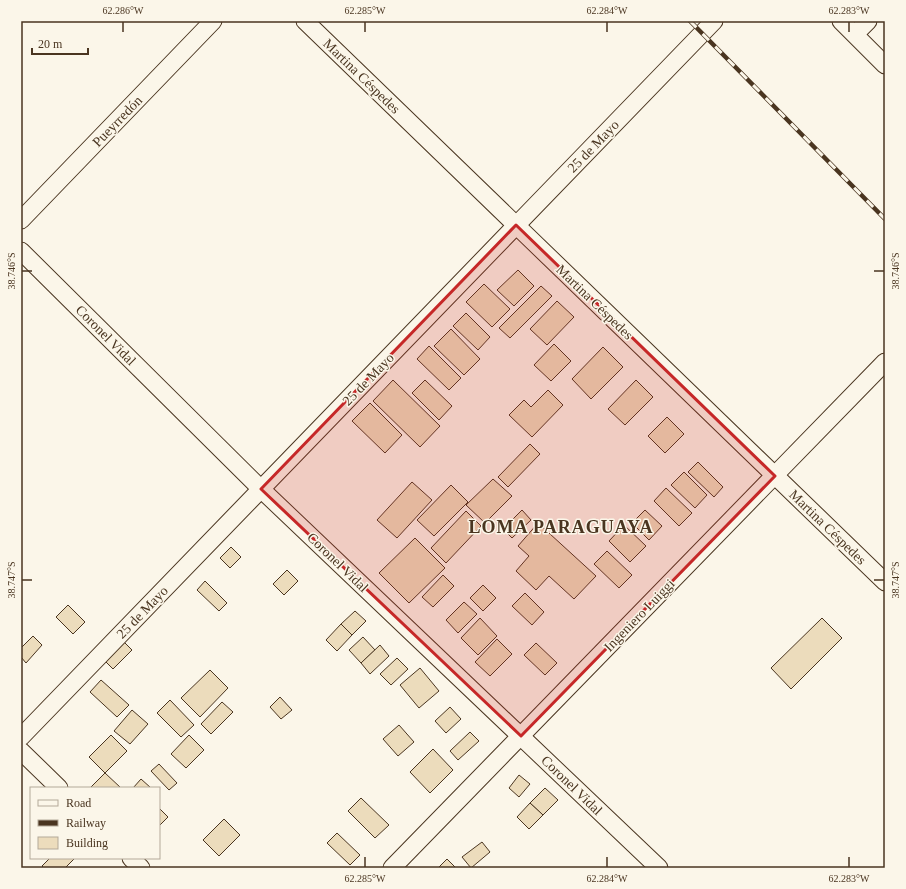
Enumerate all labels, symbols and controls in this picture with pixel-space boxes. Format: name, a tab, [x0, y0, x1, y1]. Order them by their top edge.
text: 62.286°W	[103, 5, 144, 16]
text: 62.285°W	[345, 5, 386, 16]
text: 62.284°W	[587, 5, 628, 16]
text: 62.283°W	[829, 5, 870, 16]
scale bar	[32, 30, 88, 56]
street label: Martina Céspedes	[320, 36, 403, 117]
text: 20 m	[38, 37, 63, 51]
street label: Pueyrredón	[90, 93, 145, 150]
street label: 25 de Mayo	[565, 117, 622, 176]
text: 38.746°S	[6, 252, 17, 290]
text: 38.746°S	[890, 252, 901, 290]
street label: Martina Céspedes	[553, 262, 636, 343]
street label: Coronel Vidal	[73, 302, 139, 369]
street label: 25 de Mayo	[340, 350, 397, 409]
street label: Martina Céspedes	[786, 487, 869, 568]
district label: LOMA PARAGUAYA	[469, 517, 653, 537]
street label: Coronel Vidal	[304, 530, 371, 595]
text: 38.747°S	[6, 561, 17, 599]
text: 38.747°S	[890, 561, 901, 599]
street label: Ingeniero Luiggi	[601, 576, 678, 655]
street label: 25 de Mayo	[114, 583, 171, 642]
street label: Coronel Vidal	[538, 753, 605, 818]
legend	[30, 787, 160, 859]
text: Road	[66, 796, 91, 810]
text: Railway	[66, 816, 106, 830]
text: Building	[66, 836, 108, 850]
text: 62.285°W	[345, 873, 386, 884]
text: 62.284°W	[587, 873, 628, 884]
text: 62.283°W	[829, 873, 870, 884]

